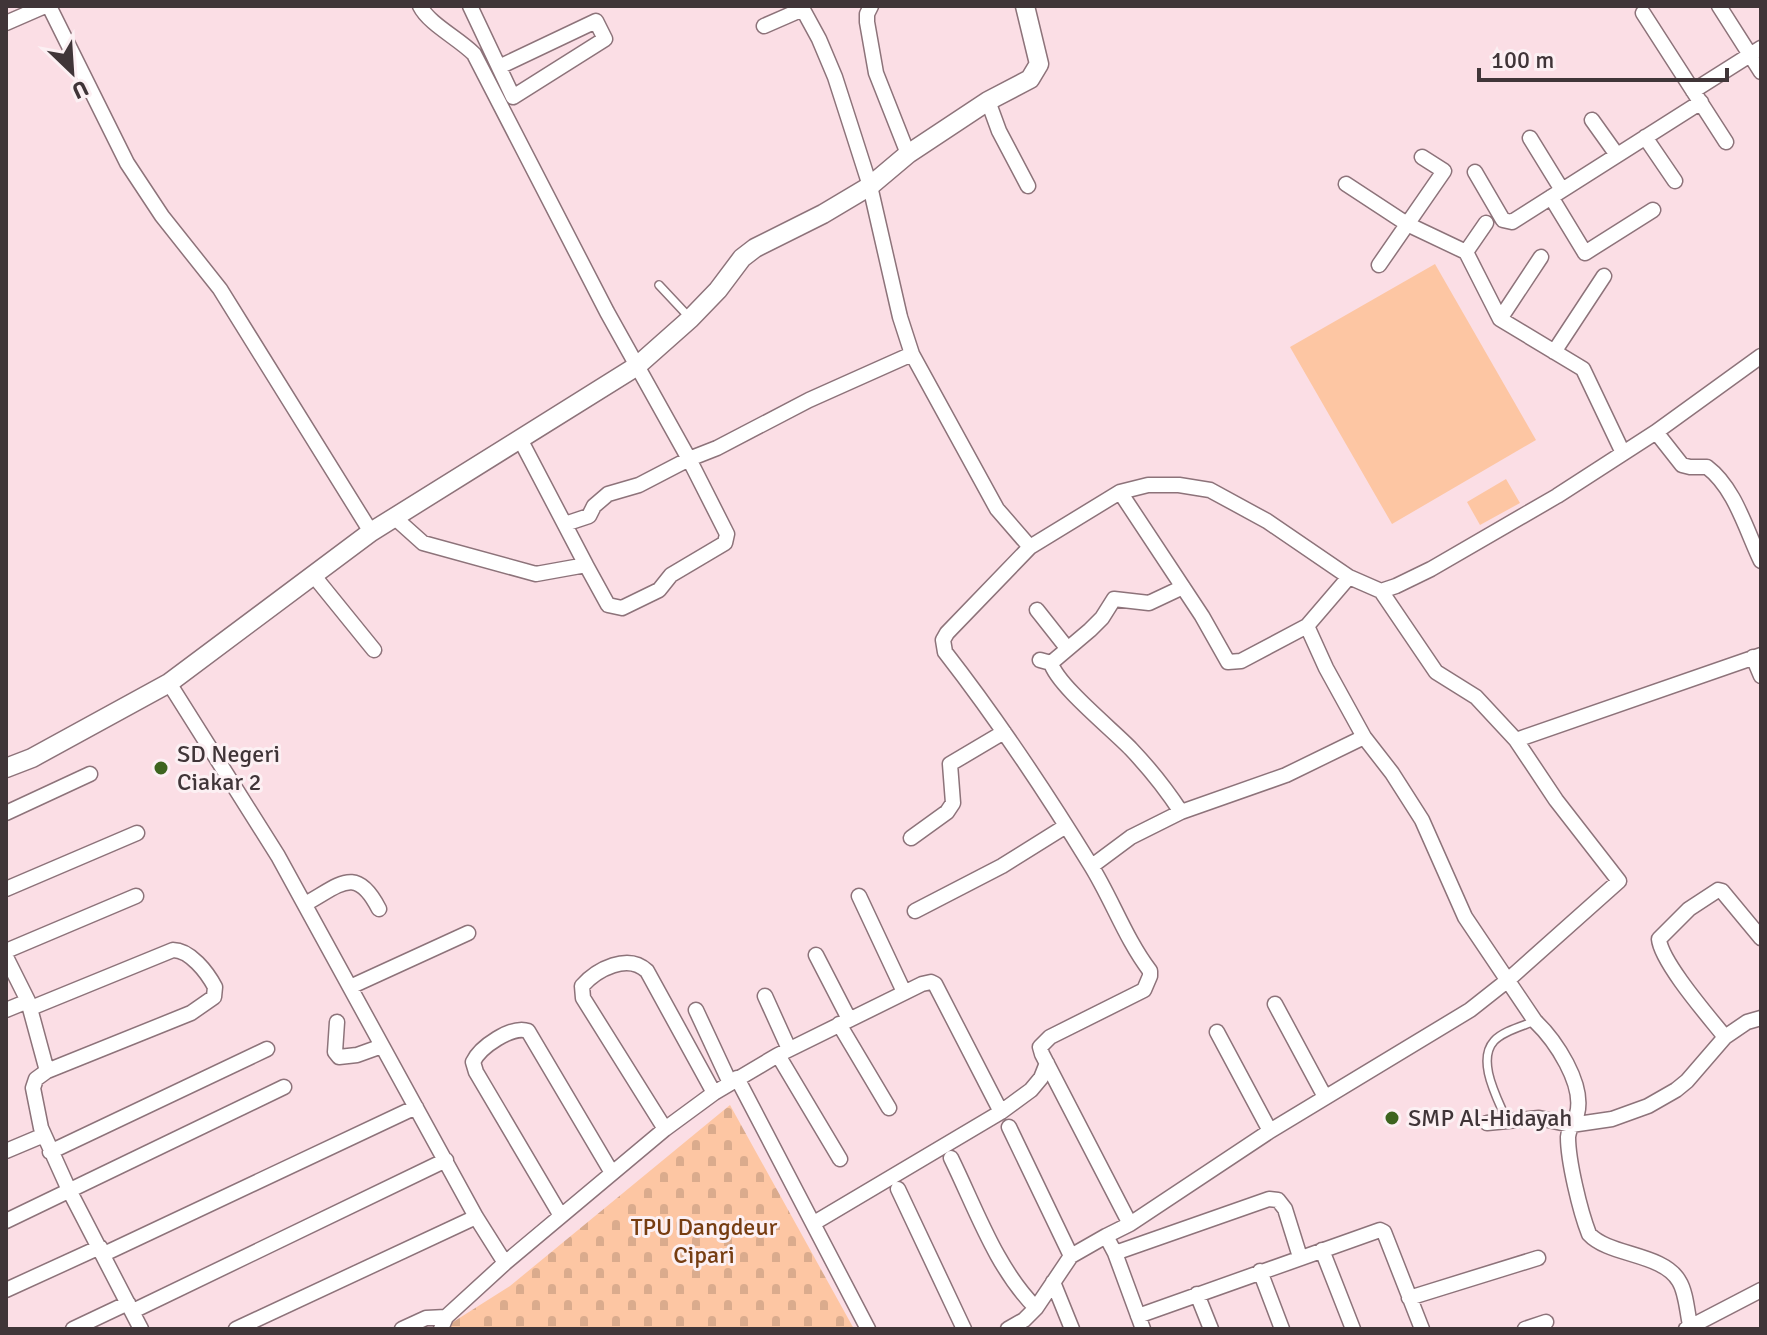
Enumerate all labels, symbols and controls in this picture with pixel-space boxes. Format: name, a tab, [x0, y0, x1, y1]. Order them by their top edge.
north arrow	[32, 32, 112, 112]
scale bar	[1479, 32, 1727, 82]
text: 100 m	[1491, 45, 1554, 75]
text: U	[68, 74, 93, 105]
place label: SD Negeri Ciakar 2	[177, 739, 280, 797]
marker: SD Negeri Ciakar 2	[152, 759, 170, 777]
place label: SMP Al-Hidayah	[1408, 1103, 1572, 1133]
marker: SMP Al-Hidayah	[1383, 1109, 1401, 1127]
park label: TPU Dangdeur Cipari	[631, 1212, 778, 1270]

